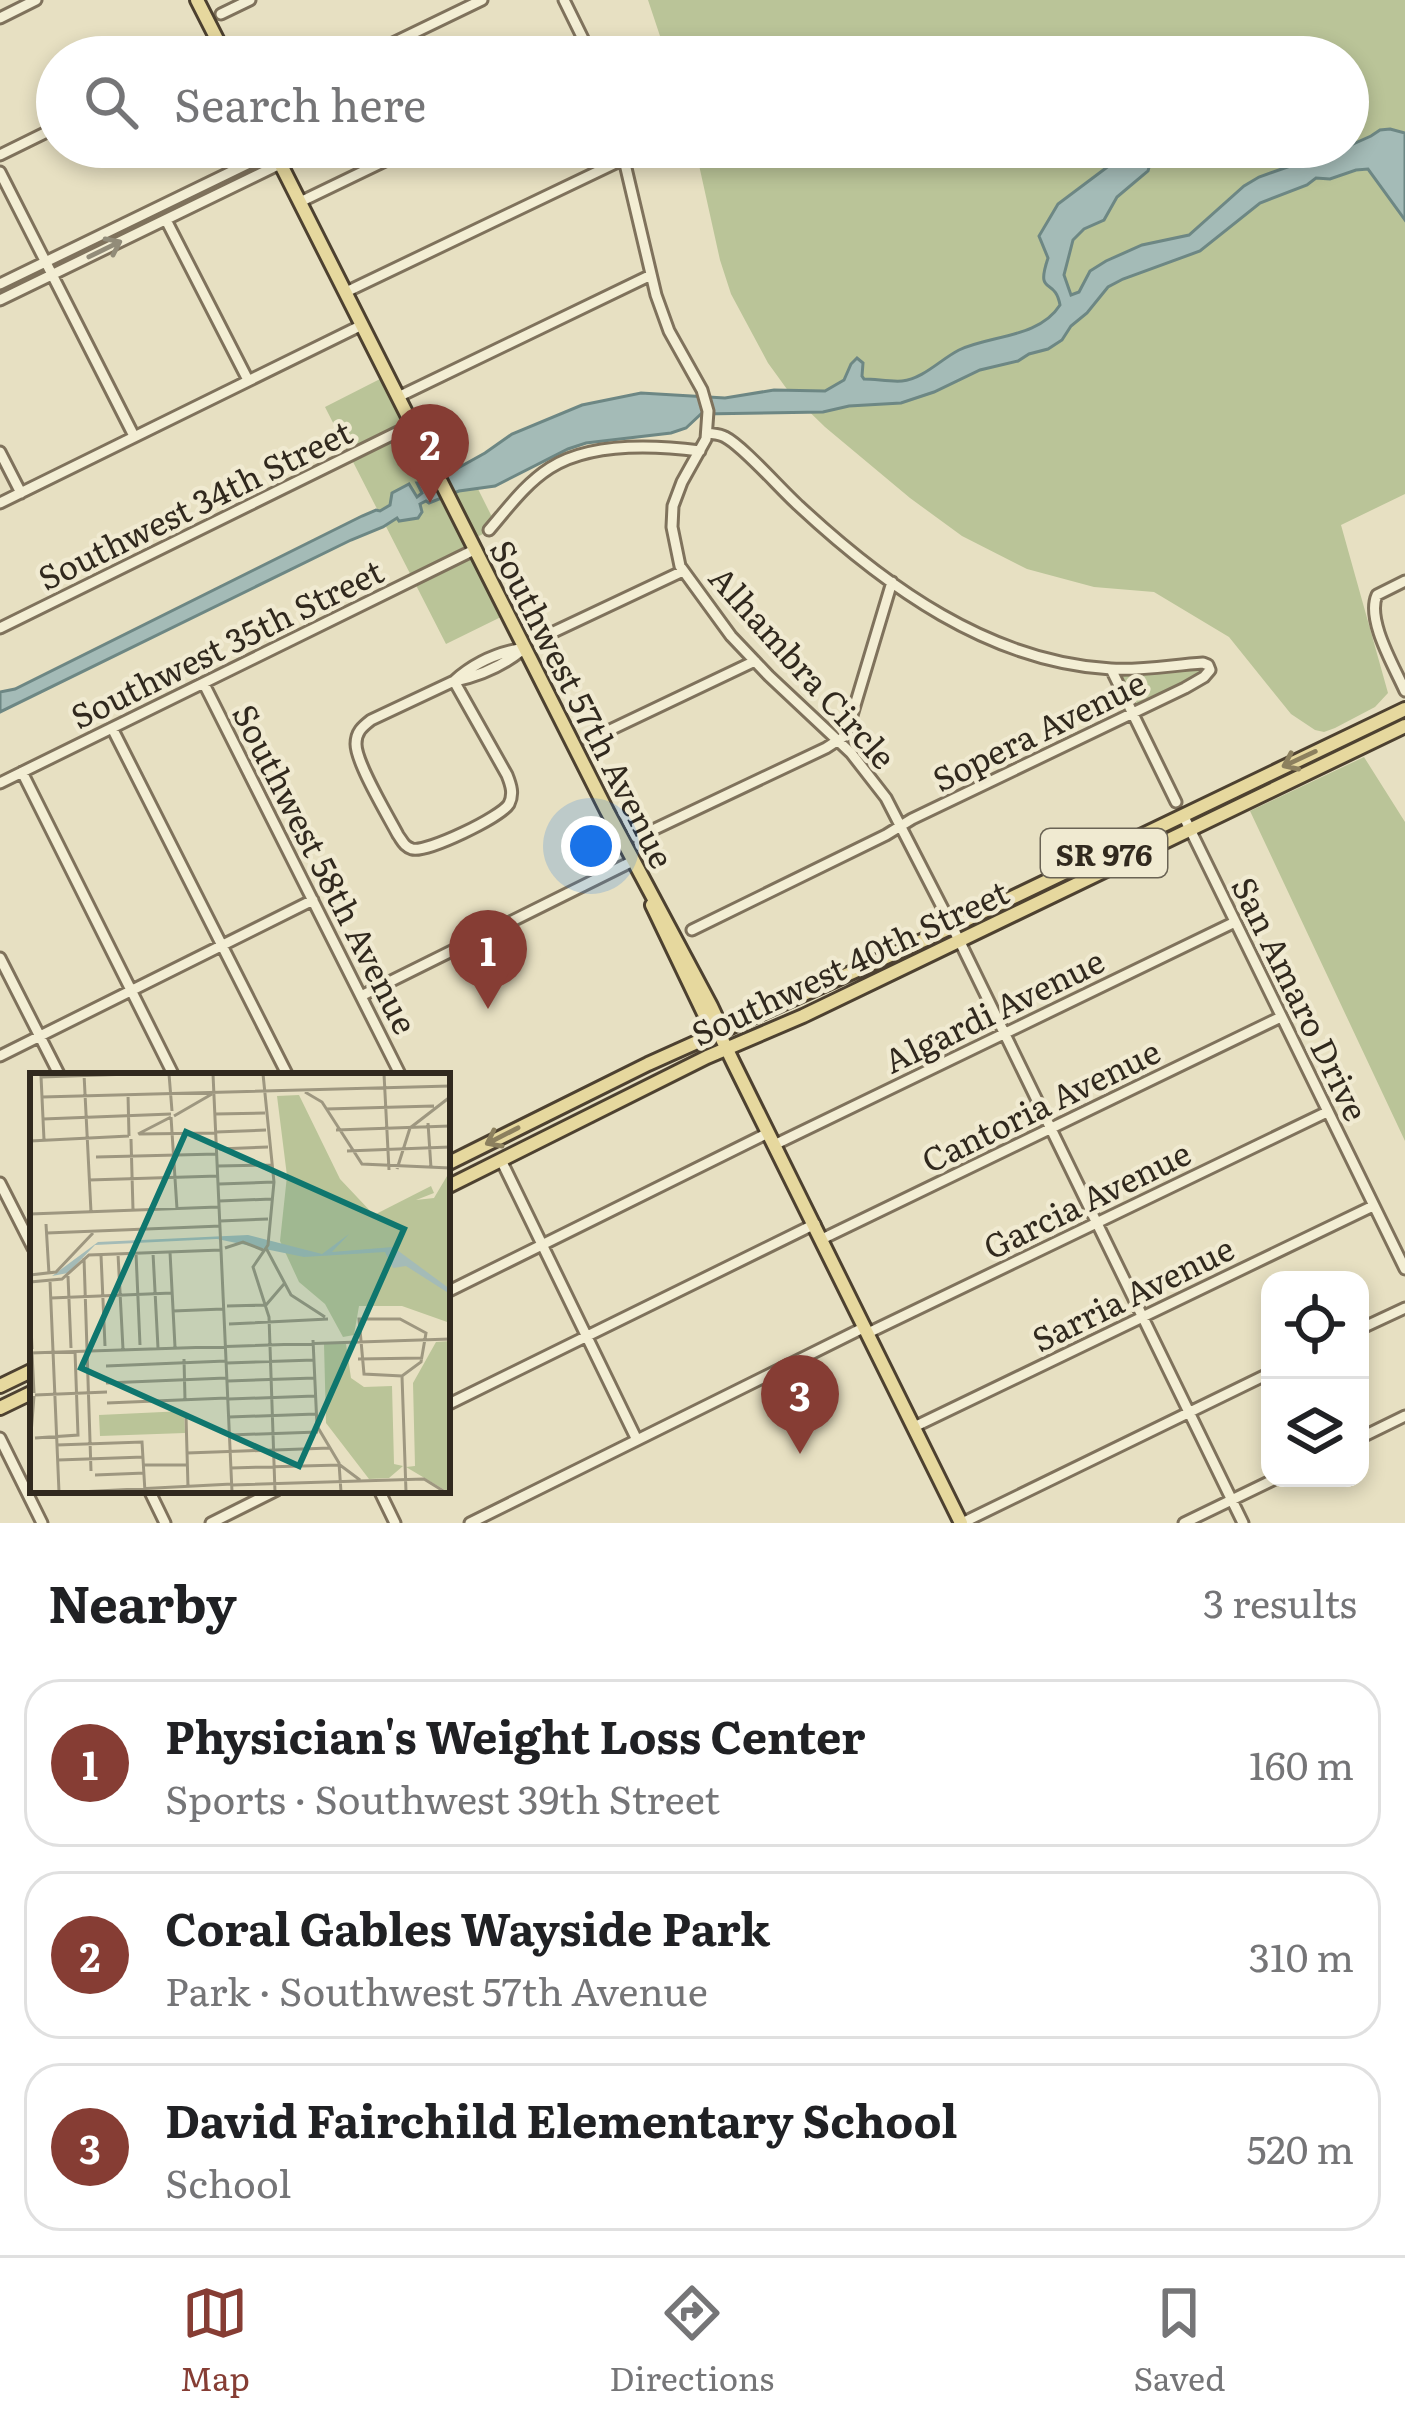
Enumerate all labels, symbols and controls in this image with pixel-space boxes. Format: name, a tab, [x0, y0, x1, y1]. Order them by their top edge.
search box	[36, 36, 1369, 168]
icon: search	[78, 69, 144, 135]
text: Search here	[174, 69, 426, 136]
one-way arrow	[86, 237, 122, 259]
pin: 2	[391, 404, 469, 503]
street label: Southwest 34th Street	[29, 405, 360, 600]
street label: Southwest 57th Avenue	[480, 530, 688, 876]
street label: Southwest 35th Street	[61, 545, 391, 739]
street label: Alhambra Circle	[699, 553, 909, 779]
street label: Sopera Avenue	[923, 656, 1153, 802]
street label: Southwest 58th Avenue	[222, 695, 432, 1041]
one-way arrow	[1282, 749, 1318, 771]
your location	[561, 816, 621, 876]
road number: SR 976	[1041, 829, 1167, 877]
street label: Southwest 40th Street	[682, 866, 1016, 1056]
street label: San Amaro Drive	[1222, 868, 1382, 1128]
pin: 1	[449, 910, 527, 1009]
street label: Algardi Avenue	[875, 934, 1111, 1084]
street label: Cantoria Avenue	[912, 1025, 1168, 1183]
inset map	[30, 1073, 450, 1493]
one-way arrow	[485, 1126, 520, 1149]
street label: Garcia Avenue	[974, 1127, 1198, 1269]
street label: Sarria Avenue	[1023, 1222, 1241, 1362]
map controls	[1261, 1271, 1369, 1487]
button: locate	[1261, 1271, 1369, 1379]
pin: 3	[761, 1355, 839, 1454]
button: layers	[1261, 1379, 1369, 1487]
text: Nearby	[48, 1563, 237, 1639]
text: 3 results	[1203, 1572, 1357, 1630]
text: Physician's Weight Loss Center	[165, 1701, 866, 1768]
text: 1	[82, 1734, 98, 1792]
text: 160 m	[1249, 1734, 1354, 1792]
text: Sports · Southwest 39th Street	[165, 1768, 720, 1826]
text: Coral Gables Wayside Park	[165, 1893, 770, 1960]
text: 2	[80, 1926, 100, 1984]
text: 310 m	[1249, 1926, 1354, 1984]
text: Park · Southwest 57th Avenue	[165, 1960, 708, 2018]
text: David Fairchild Elementary School	[165, 2085, 957, 2152]
text: 3	[79, 2118, 101, 2176]
text: 520 m	[1247, 2118, 1354, 2176]
text: School	[165, 2152, 291, 2210]
tab: Map	[180, 2280, 250, 2401]
tab: Directions	[609, 2280, 774, 2401]
tab: Saved	[1133, 2280, 1225, 2401]

